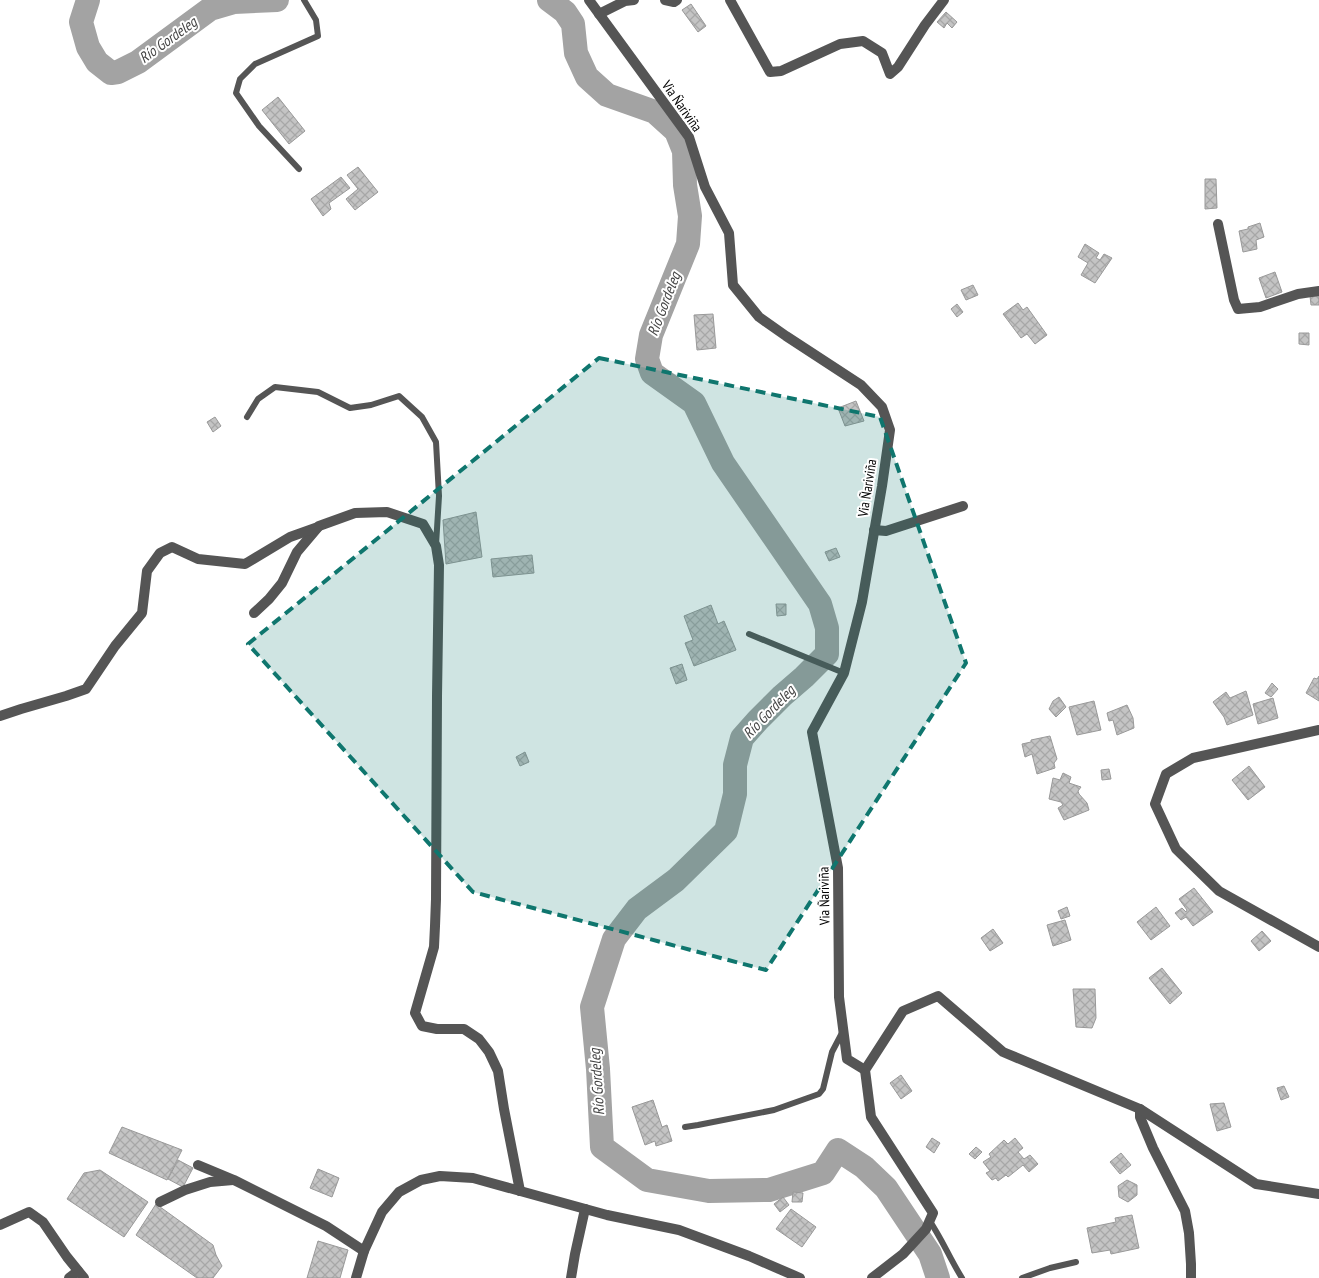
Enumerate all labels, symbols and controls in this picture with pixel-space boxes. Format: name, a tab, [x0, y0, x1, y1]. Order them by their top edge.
water label: Río Gordeleg	[135, 11, 202, 67]
street label: Via Ñariviña	[657, 76, 706, 135]
water label: Río Gordeleg	[643, 268, 685, 338]
street label: Via Ñariviña	[853, 458, 880, 519]
water label: Río Gordeleg	[739, 680, 800, 742]
street label: Via Ñariviña	[814, 867, 834, 926]
water label: Río Gordeleg	[585, 1047, 608, 1116]

